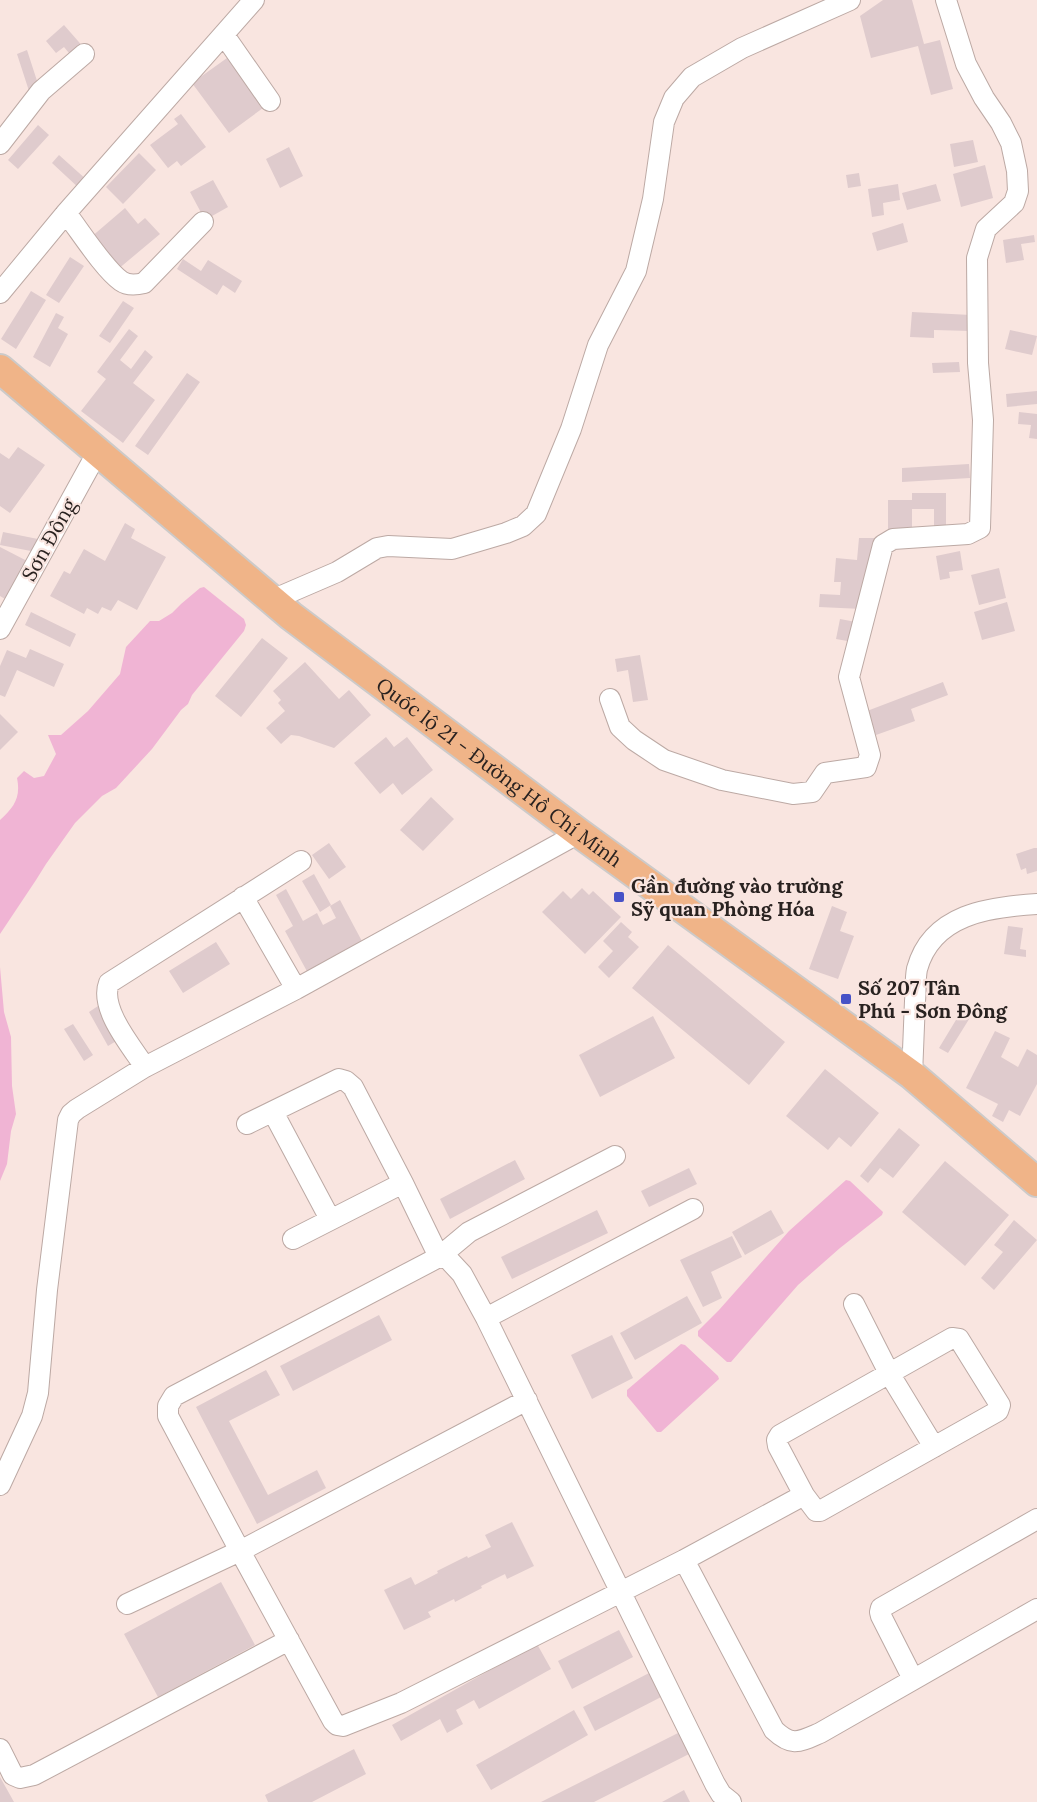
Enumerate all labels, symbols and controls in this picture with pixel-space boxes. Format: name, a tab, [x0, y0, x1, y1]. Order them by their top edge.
street label: Sơn Đông	[16, 493, 82, 585]
street label: Quốc lộ 21 - Đường Hồ Chí Minh	[372, 672, 627, 872]
place label: Gần đường vào trường Sỹ quan Phòng Hóa	[631, 873, 843, 921]
marker: Gần đường vào trường Sỹ quan Phòng Hóa	[612, 890, 626, 904]
place label: Số 207 Tân Phú - Sơn Đông	[858, 975, 1008, 1023]
marker: Số 207 Tân Phú - Sơn Đông	[839, 992, 853, 1006]

